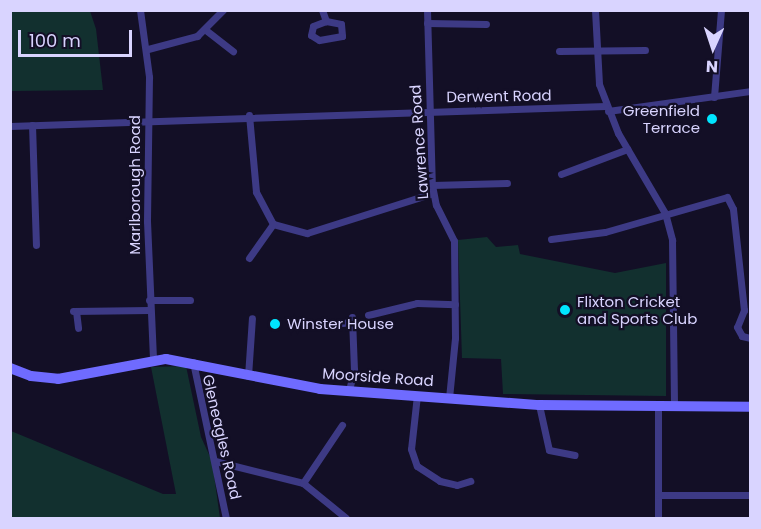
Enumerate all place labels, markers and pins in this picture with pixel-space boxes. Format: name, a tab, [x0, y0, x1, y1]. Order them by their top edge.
place label: Greenfield Terrace	[623, 101, 700, 136]
marker: Greenfield Terrace	[705, 112, 719, 126]
place label: Flixton Cricket and Sports Club	[577, 292, 697, 327]
marker: Flixton Cricket and Sports Club	[558, 303, 572, 317]
place label: Winster House	[287, 315, 394, 333]
marker: Winster House	[268, 317, 282, 331]

